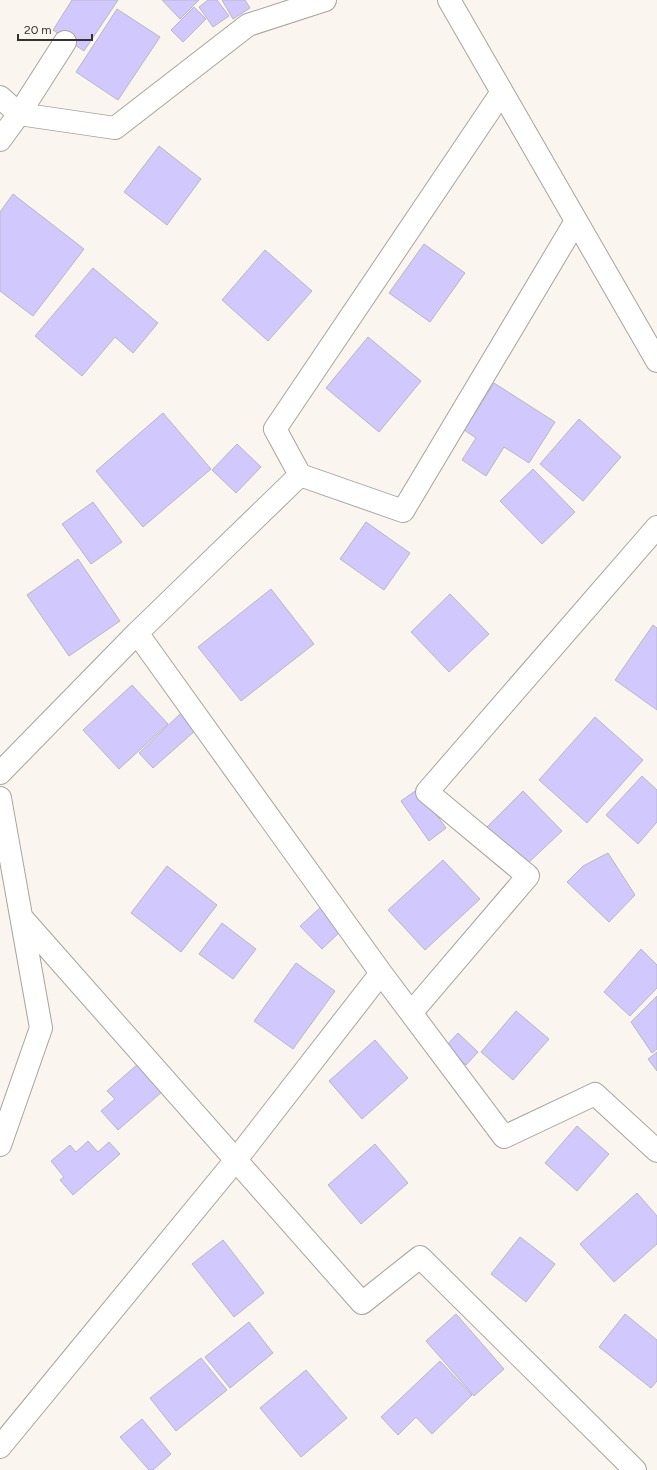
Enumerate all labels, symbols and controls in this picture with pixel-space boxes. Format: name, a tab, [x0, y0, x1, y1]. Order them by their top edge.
scale bar	[18, 16, 92, 42]
text: 20 m	[24, 23, 52, 37]

